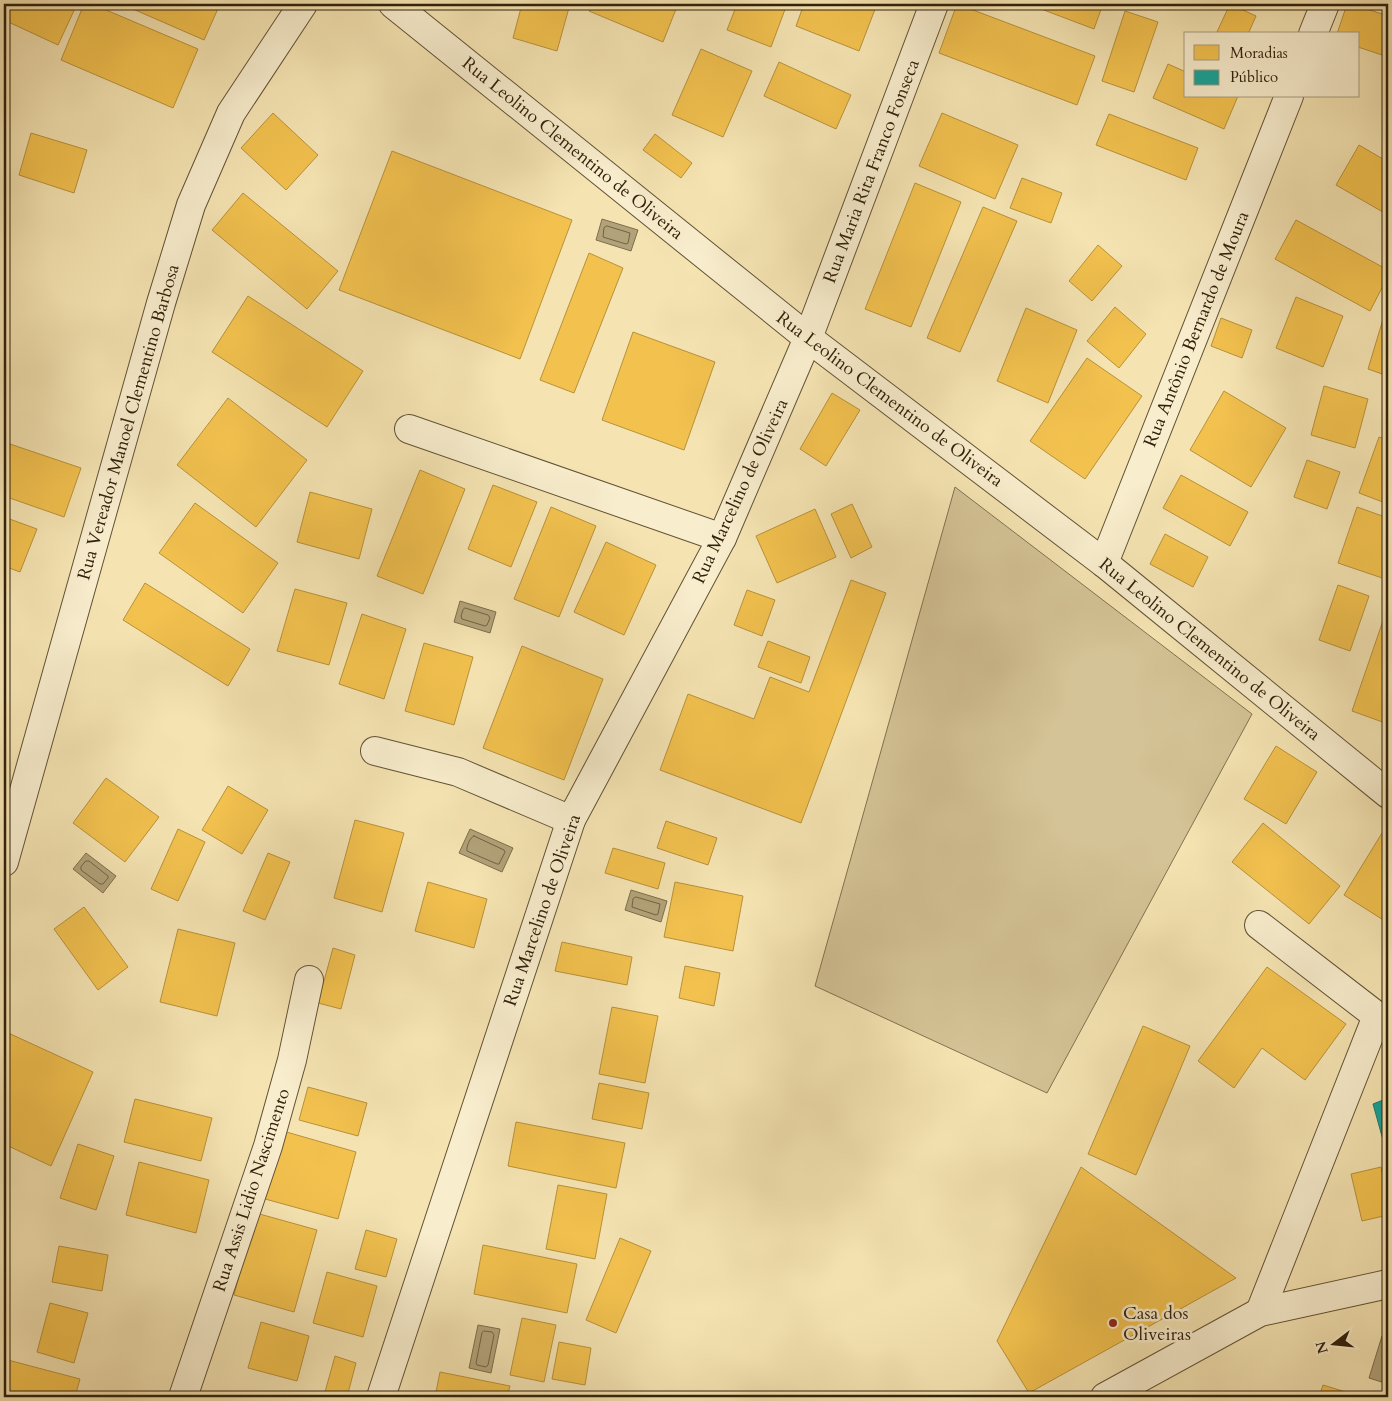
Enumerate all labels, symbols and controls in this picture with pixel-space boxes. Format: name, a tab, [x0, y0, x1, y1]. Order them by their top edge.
legend	[1184, 32, 1360, 98]
text: Moradias	[1230, 43, 1288, 63]
street label: Rua Leolino Clementino de Oliveira	[457, 51, 689, 246]
street label: Rua Maria Rita Franco Fonseca	[817, 56, 926, 287]
text: Público	[1230, 67, 1278, 87]
street label: Rua Antônio Bernardo de Moura	[1138, 207, 1255, 451]
street label: Rua Vereador Manoel Clementino Barbosa	[71, 261, 186, 583]
street label: Rua Leolino Clementino de Oliveira	[771, 306, 1009, 493]
street label: Rua Marcelino de Oliveira	[687, 394, 794, 588]
street label: Rua Leolino Clementino de Oliveira	[1094, 552, 1326, 747]
street label: Rua Marcelino de Oliveira	[498, 811, 587, 1010]
street label: Rua Assis Lidio Nascimento	[207, 1085, 296, 1295]
place label: Casa dos Oliveiras	[1123, 1301, 1191, 1347]
marker: Casa dos Oliveiras	[1107, 1317, 1119, 1329]
north arrow	[1310, 1318, 1360, 1368]
text: N	[1311, 1339, 1333, 1356]

